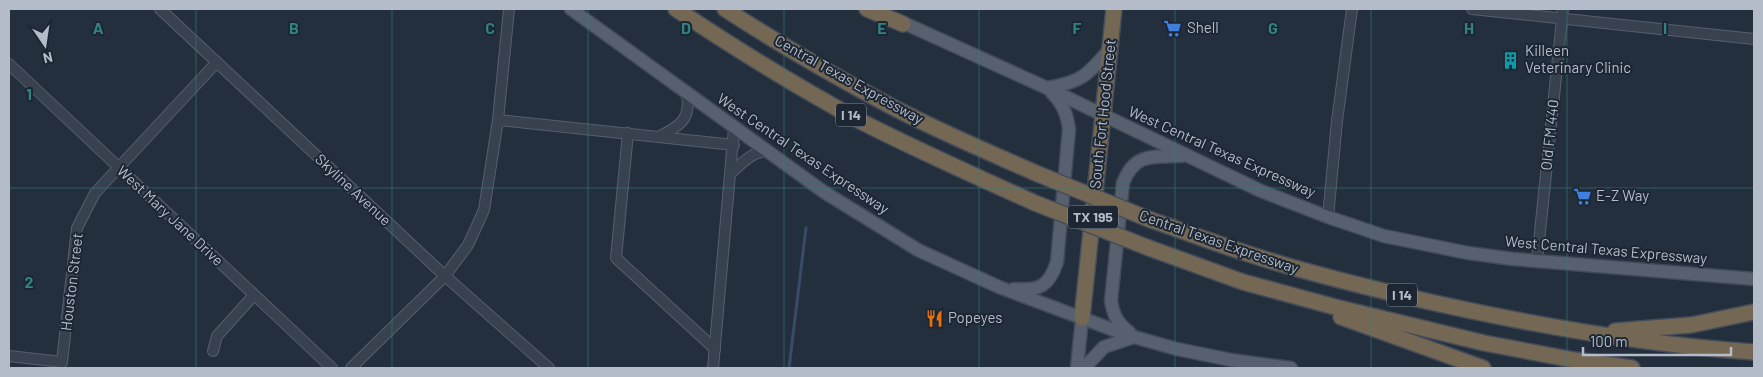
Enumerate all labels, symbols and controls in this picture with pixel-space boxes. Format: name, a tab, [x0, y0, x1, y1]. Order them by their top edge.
text: A	[93, 18, 104, 37]
text: B	[289, 18, 299, 37]
text: C	[485, 18, 495, 37]
text: D	[681, 18, 691, 37]
text: E	[877, 18, 887, 37]
text: F	[1073, 18, 1082, 37]
supermarket icon: Shell	[1163, 18, 1183, 38]
place label: Shell	[1187, 18, 1219, 36]
text: G	[1268, 18, 1278, 37]
text: H	[1464, 18, 1474, 37]
text: I	[1663, 18, 1667, 37]
north arrow	[20, 20, 70, 70]
street label: Central Texas Expressway	[772, 31, 927, 128]
street label: South Fort Hood Street	[1085, 38, 1119, 189]
place label: Killeen Veterinary Clinic	[1525, 41, 1631, 76]
text: N	[42, 49, 54, 67]
building icon: Killeen Veterinary Clinic	[1501, 50, 1521, 70]
text: 1	[26, 84, 32, 103]
street label: West Central Texas Expressway	[714, 89, 893, 217]
street label: Old FM 440	[1536, 99, 1562, 171]
street label: West Central Texas Expressway	[1126, 102, 1319, 201]
road number: I 14	[836, 104, 866, 126]
street label: Skyline Avenue	[312, 150, 395, 229]
street label: West Mary Jane Drive	[114, 161, 228, 269]
supermarket icon: E-Z Way	[1572, 186, 1592, 206]
place label: E-Z Way	[1596, 186, 1649, 204]
street label: Central Texas Expressway	[1137, 205, 1301, 277]
road number: TX 195	[1068, 206, 1118, 228]
street label: West Central Texas Expressway	[1504, 231, 1708, 267]
street label: Houston Street	[56, 232, 86, 332]
text: 2	[25, 272, 34, 291]
road number: I 14	[1387, 284, 1417, 306]
restaurant icon: Popeyes	[924, 308, 944, 328]
place label: Popeyes	[948, 308, 1003, 326]
scale bar	[1583, 324, 1730, 356]
text: 100 m	[1590, 332, 1628, 350]

